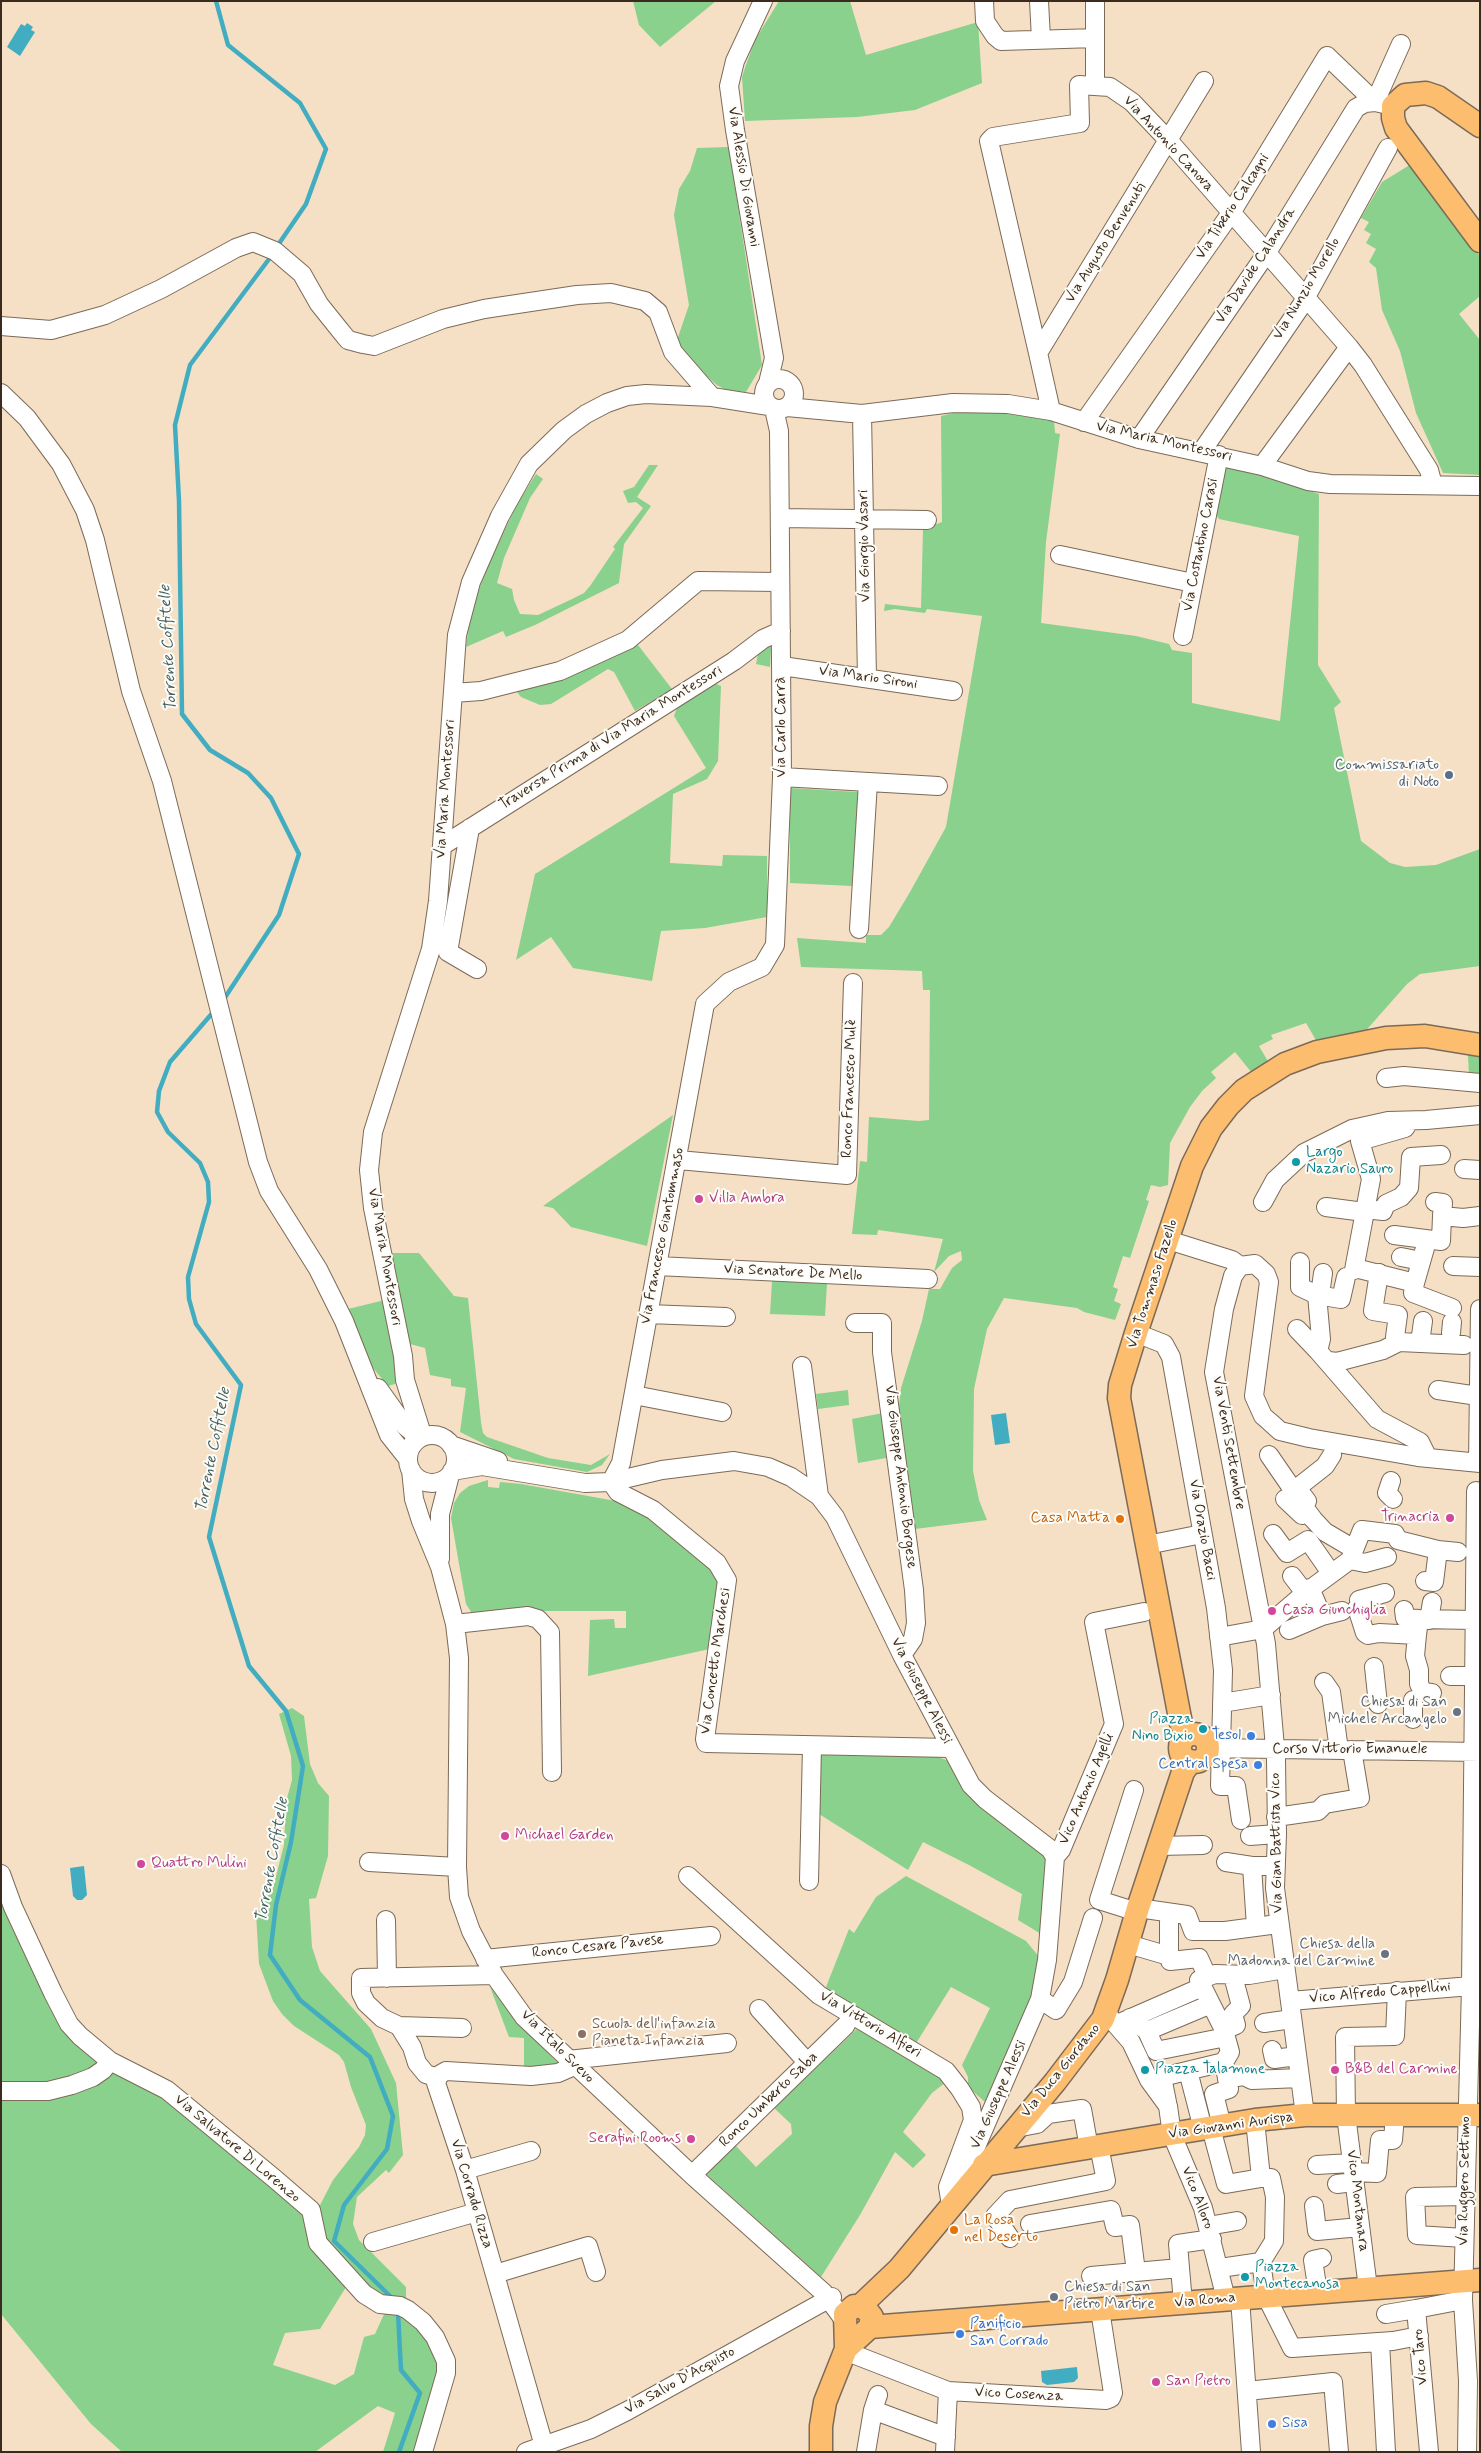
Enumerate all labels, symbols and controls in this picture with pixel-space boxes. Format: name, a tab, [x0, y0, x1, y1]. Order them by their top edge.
street label: Via Antonio Canova	[1119, 92, 1217, 196]
street label: Via Alessio Di Giovanni	[723, 106, 763, 248]
street label: Via Tiberio Calcagni	[1192, 151, 1274, 263]
street label: Via Augusto Benvenuti	[1062, 180, 1150, 306]
street label: Via Davide Calandra	[1212, 205, 1300, 327]
street label: Via Nunzio Morello	[1269, 235, 1345, 343]
street label: Via Maria Montessori	[1094, 418, 1234, 466]
street label: Via Costantino Carasi	[1179, 477, 1223, 613]
street label: Via Giorgio Vasari	[855, 490, 875, 602]
water label: Torrente Coffitelle	[156, 584, 182, 712]
street label: Traversa Prima di Via Maria Montessori	[496, 662, 726, 814]
street label: Via Mario Sironi	[817, 662, 919, 694]
street label: Via Carlo Carrà	[773, 677, 791, 777]
street label: Via Maria Montessori	[432, 719, 460, 859]
place label: Commissariato di Noto	[1335, 757, 1439, 792]
marker: Commissariato di Noto	[1443, 769, 1455, 781]
street label: Ronco Francesco Mulè	[839, 1020, 861, 1158]
place label: Largo Nazario Sauro	[1306, 1144, 1393, 1179]
street label: Via Francesco Giantommaso	[637, 1146, 689, 1326]
marker: Largo Nazario Sauro	[1290, 1156, 1302, 1168]
street label: Via Maria Montessori	[363, 1187, 405, 1327]
place label: Villa Ambra	[709, 1190, 785, 1208]
marker: Villa Ambra	[693, 1193, 705, 1205]
street label: Via Tommaso Fazello	[1124, 1217, 1182, 1351]
street label: Via Senatore De Mello	[723, 1260, 863, 1286]
street label: Via Venti Settembre	[1207, 1375, 1249, 1511]
street label: Via Giuseppe Antonio Borgese	[880, 1384, 920, 1570]
water label: Torrente Coffitelle	[193, 1386, 235, 1514]
street label: Via Orazio Bacci	[1184, 1478, 1220, 1582]
place label: Trinacria	[1381, 1509, 1440, 1527]
place label: Casa Matta	[1030, 1510, 1110, 1528]
marker: Trinacria	[1444, 1512, 1456, 1524]
marker: Casa Matta	[1114, 1513, 1126, 1525]
street label: Via Concetto Marchesi	[697, 1587, 735, 1735]
place label: Casa Giunchiglia	[1282, 1602, 1387, 1620]
marker: Casa Giunchiglia	[1266, 1605, 1278, 1617]
street label: Via Giuseppe Alessi	[886, 1635, 956, 1747]
place label: Chiesa di San Michele Arcangelo	[1328, 1694, 1447, 1729]
marker: Chiesa di San Michele Arcangelo	[1451, 1706, 1463, 1718]
place label: Piazza Nino Bixio	[1132, 1711, 1193, 1746]
marker: Piazza Nino Bixio	[1197, 1723, 1209, 1735]
place label: Tesol	[1212, 1727, 1241, 1745]
street label: Vico Antonio Agelli	[1055, 1730, 1119, 1848]
marker: Tesol	[1245, 1730, 1257, 1742]
street label: Corso Vittorio Emanuele	[1272, 1741, 1428, 1759]
place label: Central Spesa	[1158, 1756, 1248, 1774]
marker: Central Spesa	[1252, 1759, 1264, 1771]
street label: Via Gian Battista Vico	[1267, 1772, 1287, 1914]
water label: Torrente Coffitelle	[253, 1796, 293, 1924]
place label: Michael Garden	[515, 1827, 614, 1845]
marker: Michael Garden	[499, 1830, 511, 1842]
place label: Quattro Mulini	[151, 1855, 247, 1873]
marker: Quattro Mulini	[135, 1858, 147, 1870]
street label: Ronco Cesare Pavese	[531, 1931, 665, 1963]
place label: Chiesa della Madonna del Carmine	[1228, 1936, 1375, 1971]
marker: Chiesa della Madonna del Carmine	[1379, 1948, 1391, 1960]
street label: Vico Alfredo Cappellini	[1309, 1978, 1451, 2008]
street label: Via Vittorio Alfieri	[816, 1987, 924, 2063]
street label: Via Italo Svevo	[516, 2006, 598, 2088]
place label: Scuola dell'infanzia Pianeta Infanzia	[592, 2016, 716, 2051]
street label: Via Duca Giordano	[1018, 2020, 1104, 2122]
marker: Scuola dell'infanzia Pianeta Infanzia	[576, 2028, 588, 2040]
street label: Via Giuseppe Alessi	[967, 2038, 1031, 2152]
street label: Ronco Umberto Saba	[716, 2048, 822, 2152]
place label: Piazza Talamone	[1155, 2061, 1265, 2079]
place label: B&B del Carmine	[1345, 2061, 1458, 2079]
marker: Piazza Talamone	[1139, 2064, 1151, 2076]
marker: B&B del Carmine	[1329, 2064, 1341, 2076]
street label: Via Salvatore Di Lorenzo	[170, 2091, 304, 2207]
street label: Via Giovanni Aurispa	[1167, 2108, 1295, 2144]
street label: Via Ruggero Settimo	[1455, 2116, 1475, 2246]
place label: Serafini Rooms	[589, 2130, 681, 2148]
marker: Serafini Rooms	[685, 2133, 697, 2145]
street label: Via Corrado Rizza	[446, 2137, 496, 2251]
street label: Vico Montanara	[1342, 2149, 1372, 2253]
street label: Vico Alloro	[1177, 2164, 1217, 2232]
place label: La Rosa nel Deserto	[964, 2212, 1038, 2247]
marker: La Rosa nel Deserto	[948, 2224, 960, 2236]
place label: Piazza Montecanosa	[1255, 2259, 1339, 2294]
marker: Piazza Montecanosa	[1239, 2271, 1251, 2283]
place label: Chiesa di San Pietro Martire	[1064, 2279, 1155, 2314]
street label: Via Roma	[1174, 2289, 1236, 2313]
marker: Chiesa di San Pietro Martire	[1048, 2291, 1060, 2303]
place label: Panificio San Corrado	[970, 2316, 1048, 2351]
marker: Panificio San Corrado	[954, 2328, 966, 2340]
street label: Vico Taro	[1410, 2328, 1432, 2386]
street label: Via Salvo D'Acquisto	[622, 2343, 738, 2419]
place label: San Pietro	[1166, 2373, 1231, 2391]
marker: San Pietro	[1150, 2376, 1162, 2388]
street label: Vico Cosenza	[974, 2384, 1064, 2406]
place label: Sisa	[1282, 2415, 1308, 2433]
marker: Sisa	[1266, 2418, 1278, 2430]

